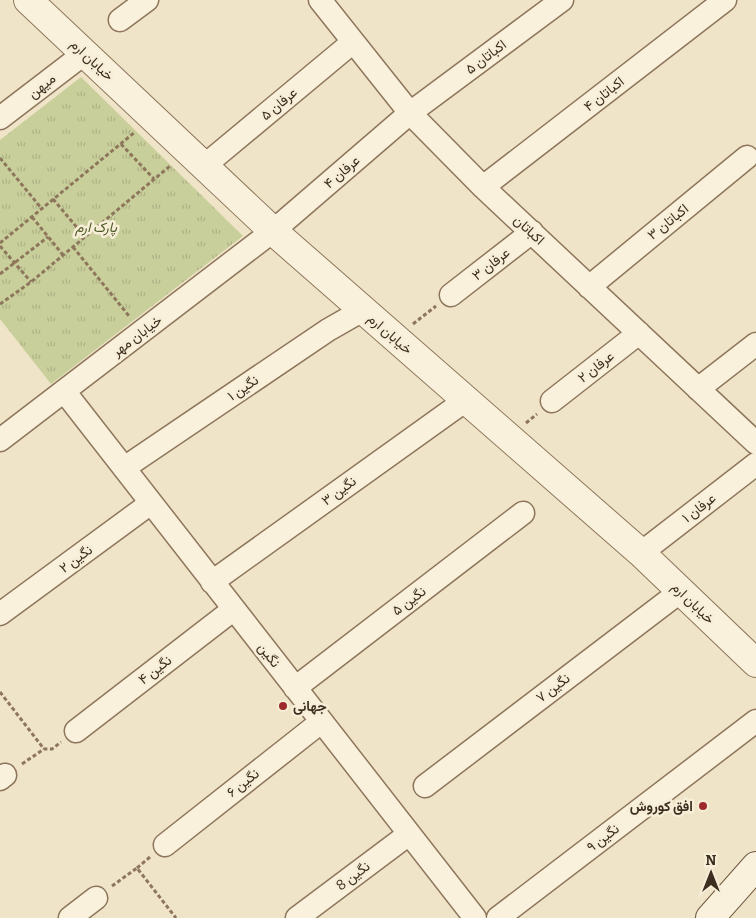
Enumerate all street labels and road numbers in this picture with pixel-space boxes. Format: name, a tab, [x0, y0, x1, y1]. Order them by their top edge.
street label: خیابان ارم	[67, 36, 117, 84]
street label: اکباتان ۵	[462, 36, 510, 78]
street label: میهن	[25, 70, 59, 102]
street label: اکباتان ۴	[580, 73, 628, 115]
street label: عرفان ۵	[257, 84, 301, 124]
street label: عرفان ۴	[321, 152, 363, 192]
street label: اکباتان ۳	[644, 200, 692, 244]
street label: اکباتان	[510, 212, 548, 248]
street label: عرفان ۳	[469, 244, 513, 284]
street label: خیابان ارم	[364, 310, 416, 358]
street label: خیابان مهر	[108, 312, 165, 361]
street label: عرفان ۲	[574, 348, 618, 386]
street label: نگین ۱	[224, 372, 262, 404]
street label: نگین ۳	[318, 473, 360, 509]
street label: عرفان ۱	[679, 490, 719, 526]
street label: نگین ۲	[56, 541, 96, 577]
street label: خیابان ارم	[668, 578, 718, 628]
street label: نگین ۵	[389, 583, 429, 619]
street label: نگین	[254, 639, 284, 671]
street label: نگین ۴	[135, 652, 175, 688]
street label: نگین ۷	[533, 670, 573, 706]
street label: نگین ۶	[223, 765, 263, 801]
street label: نگین ۹	[583, 820, 623, 856]
street label: نگین 8	[333, 858, 373, 894]

